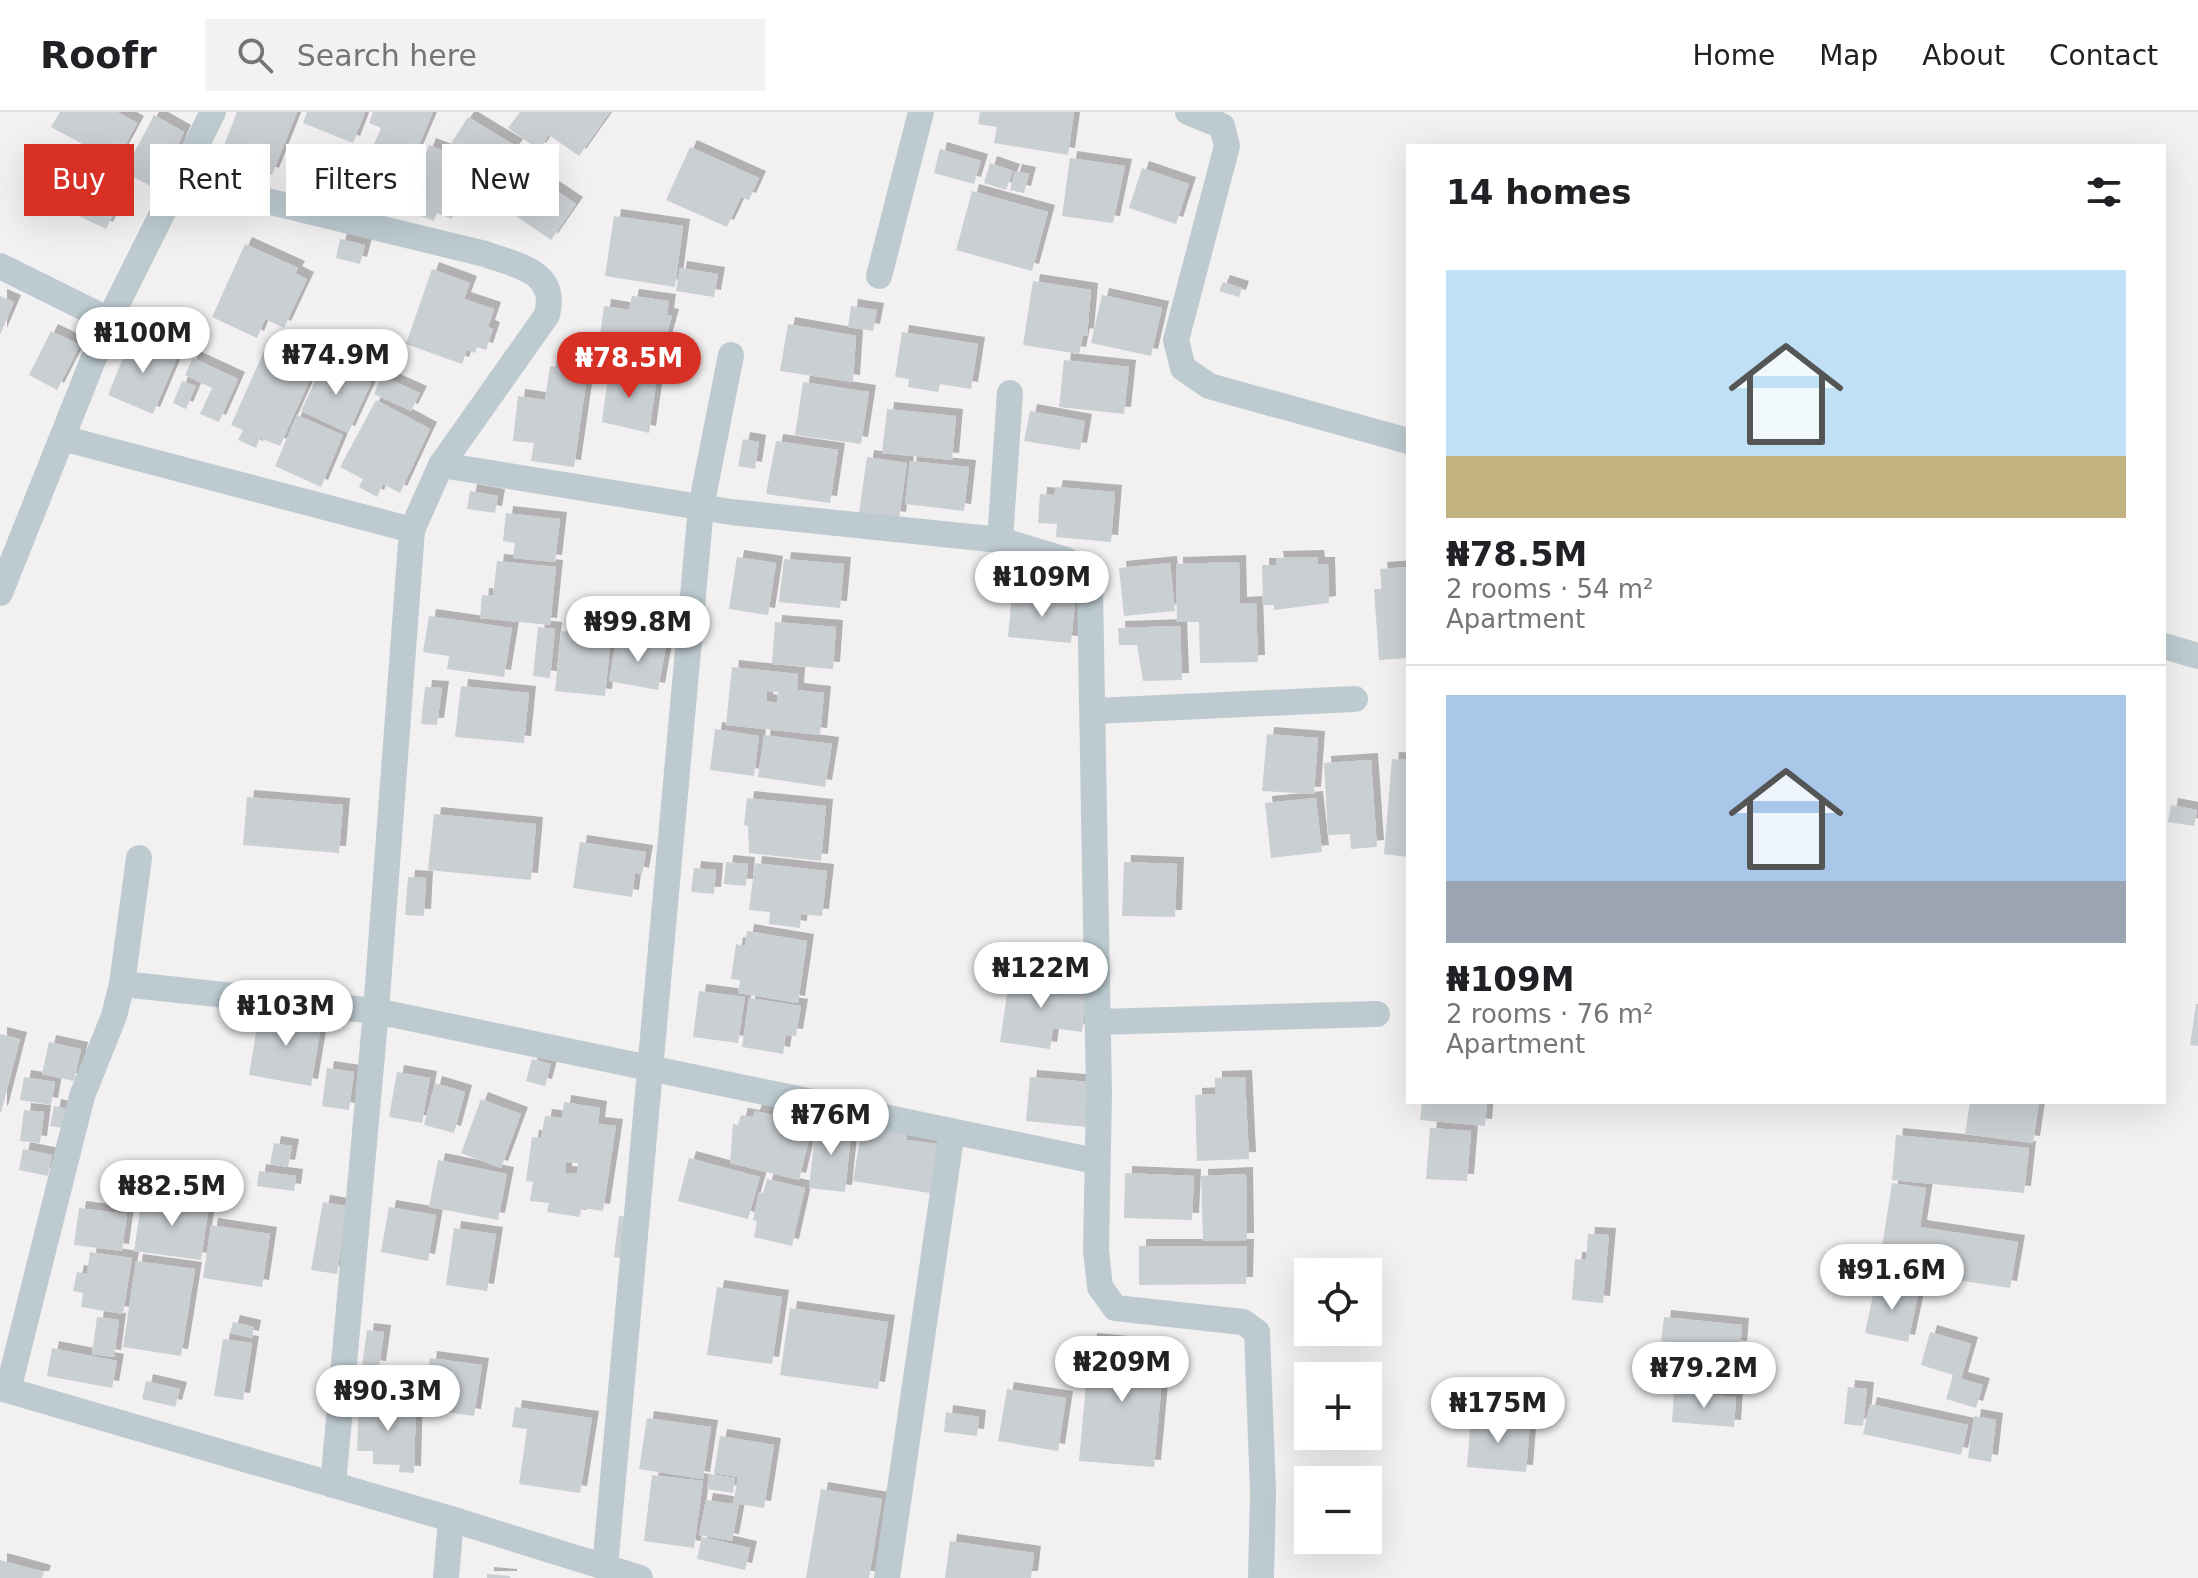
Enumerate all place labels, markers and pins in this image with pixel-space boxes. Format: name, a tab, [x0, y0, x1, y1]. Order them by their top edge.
pin: ₦100M	[87, 307, 199, 375]
pin: ₦74.9M	[271, 329, 401, 397]
pin: ₦78.5M	[564, 332, 694, 400]
pin: ₦109M	[986, 551, 1098, 619]
pin: ₦99.8M	[573, 596, 703, 664]
pin: ₦122M	[985, 942, 1097, 1010]
pin: ₦103M	[230, 980, 342, 1048]
pin: ₦76M	[784, 1089, 878, 1157]
pin: ₦82.5M	[107, 1160, 237, 1228]
pin: ₦91.6M	[1827, 1244, 1957, 1312]
pin: ₦209M	[1066, 1336, 1178, 1404]
pin: ₦79.2M	[1639, 1342, 1769, 1410]
pin: ₦90.3M	[323, 1365, 453, 1433]
pin: ₦175M	[1442, 1377, 1554, 1445]

